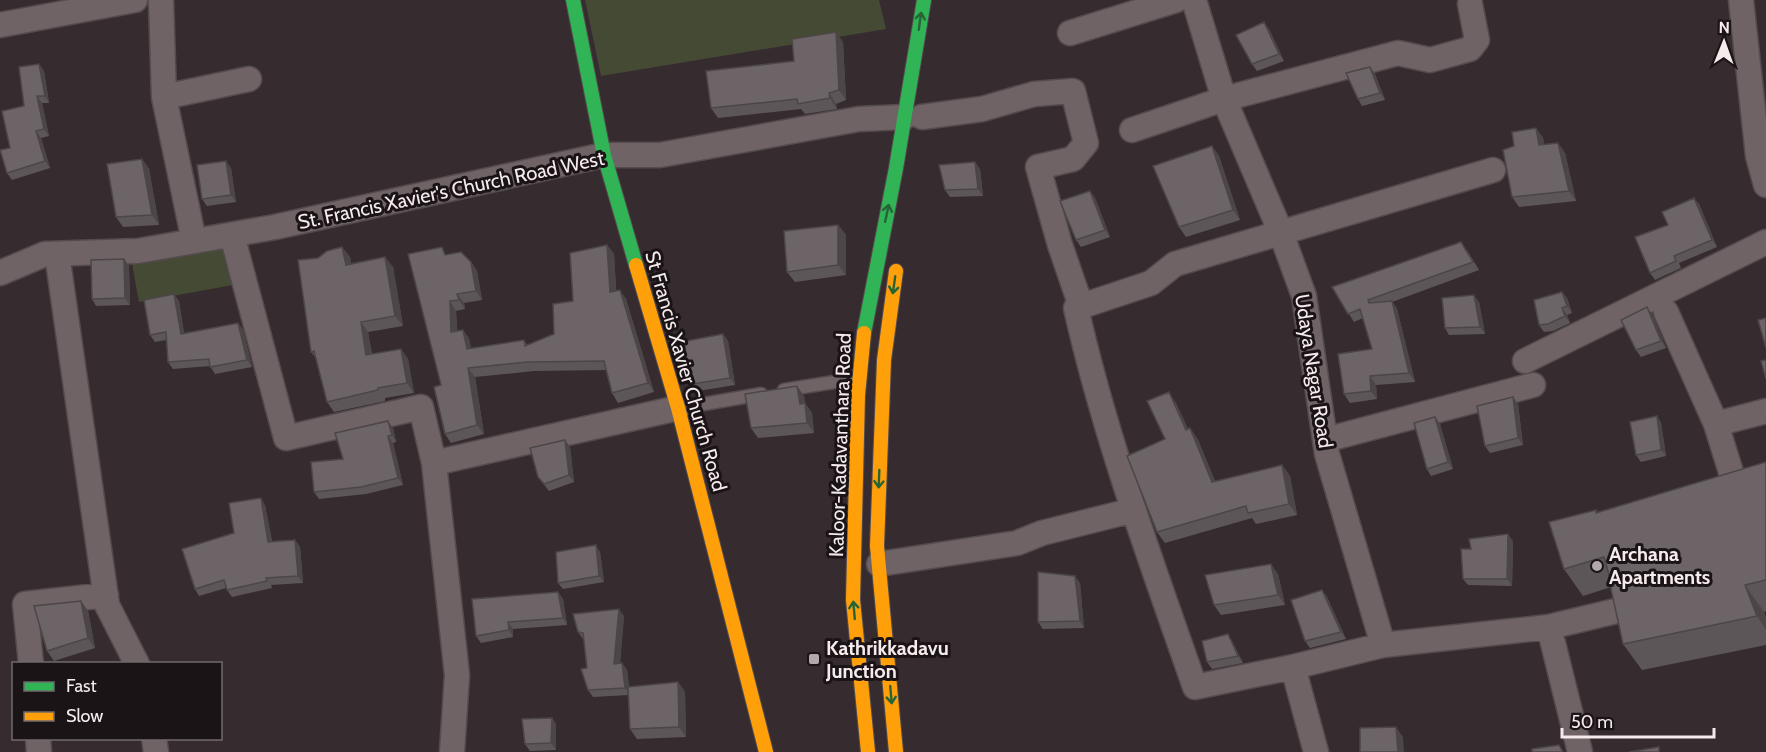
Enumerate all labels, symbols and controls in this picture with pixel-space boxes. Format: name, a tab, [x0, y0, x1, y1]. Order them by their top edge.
one-way arrow	[915, 12, 926, 32]
north arrow	[1694, 12, 1754, 72]
text: N	[1718, 18, 1730, 37]
street label: St. Francis Xavier's Church Road West	[296, 146, 607, 234]
one-way arrow	[882, 204, 893, 224]
street label: St Francis Xavier Church Road	[640, 248, 732, 494]
one-way arrow	[888, 275, 899, 295]
street label: Udaya Nagar Road	[1290, 292, 1338, 450]
street label: Kaloor-Kadavanthara Road	[824, 332, 856, 558]
one-way arrow	[874, 469, 885, 489]
place label: Archana Apartments	[1609, 542, 1710, 589]
marker: Archana Apartments	[1590, 559, 1604, 573]
one-way arrow	[848, 601, 859, 621]
place label: Kathrikkadavu Junction	[825, 636, 949, 683]
marker: Kathrikkadavu Junction	[807, 652, 821, 666]
legend	[12, 662, 222, 740]
text: Fast	[66, 675, 97, 697]
one-way arrow	[886, 684, 897, 704]
scale bar	[1562, 701, 1714, 739]
text: Slow	[66, 705, 103, 727]
text: 50 m	[1571, 711, 1613, 733]

